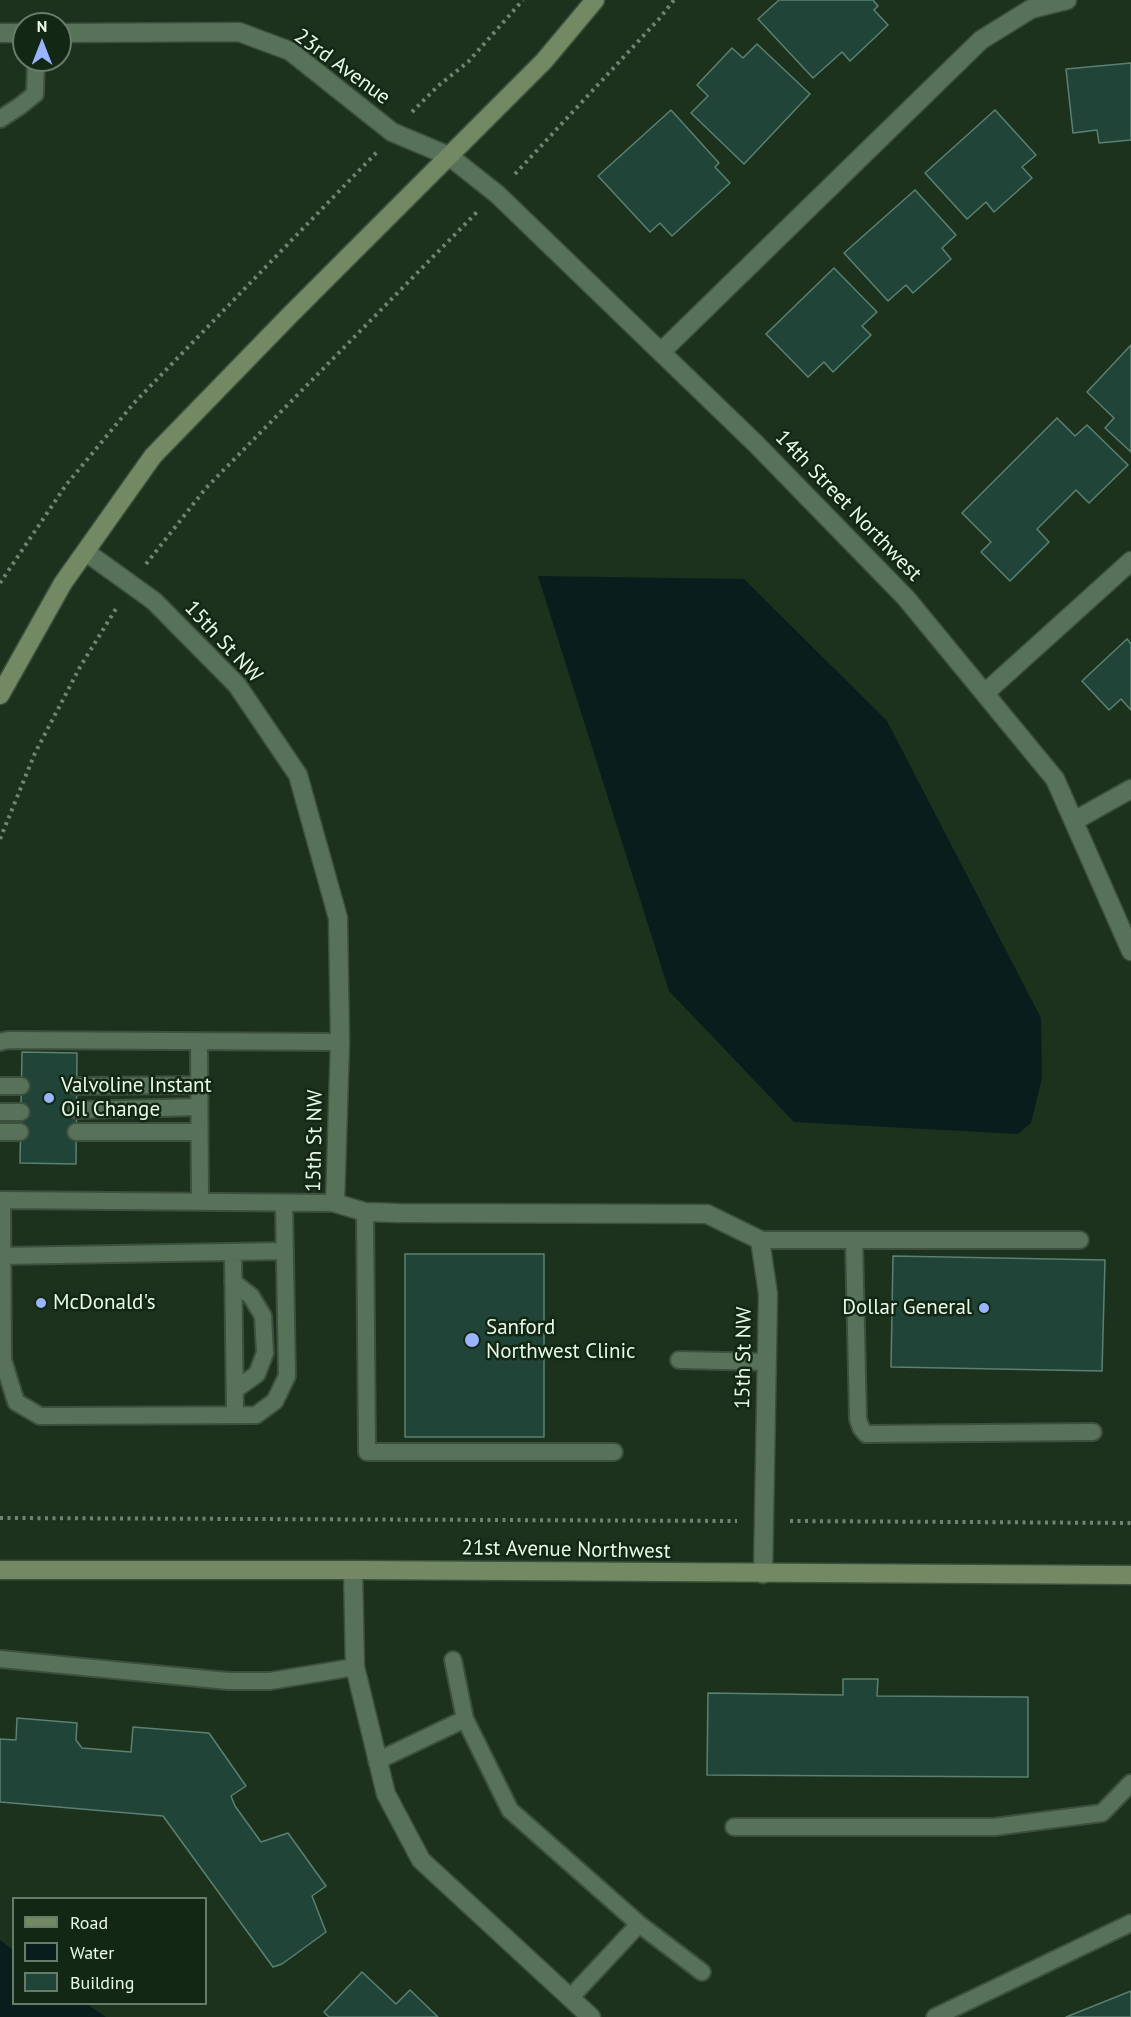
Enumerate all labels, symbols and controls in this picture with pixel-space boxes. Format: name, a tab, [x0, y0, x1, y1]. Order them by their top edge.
north arrow	[12, 12, 72, 72]
text: N	[37, 16, 47, 36]
street label: 23rd Avenue	[289, 24, 395, 110]
street label: 14th Street Northwest	[769, 425, 927, 587]
street label: 15th St NW	[179, 596, 267, 688]
place label: Valvoline Instant Oil Change	[61, 1073, 212, 1123]
street label: 15th St NW	[302, 1090, 328, 1192]
marker: Valvoline Instant Oil Change	[42, 1091, 56, 1105]
place label: McDonald's	[53, 1290, 156, 1316]
place label: Dollar General	[842, 1295, 972, 1321]
marker: McDonald's	[34, 1296, 48, 1310]
marker: Dollar General	[977, 1301, 991, 1315]
street label: 15th St NW	[731, 1307, 757, 1409]
place label: Sanford Northwest Clinic	[486, 1315, 636, 1365]
marker: Sanford Northwest Clinic	[463, 1331, 481, 1349]
street label: 21st Avenue Northwest	[461, 1536, 671, 1564]
legend	[12, 1897, 207, 2005]
text: Road	[70, 1911, 108, 1934]
text: Water	[70, 1941, 114, 1964]
text: Building	[70, 1971, 134, 1994]

